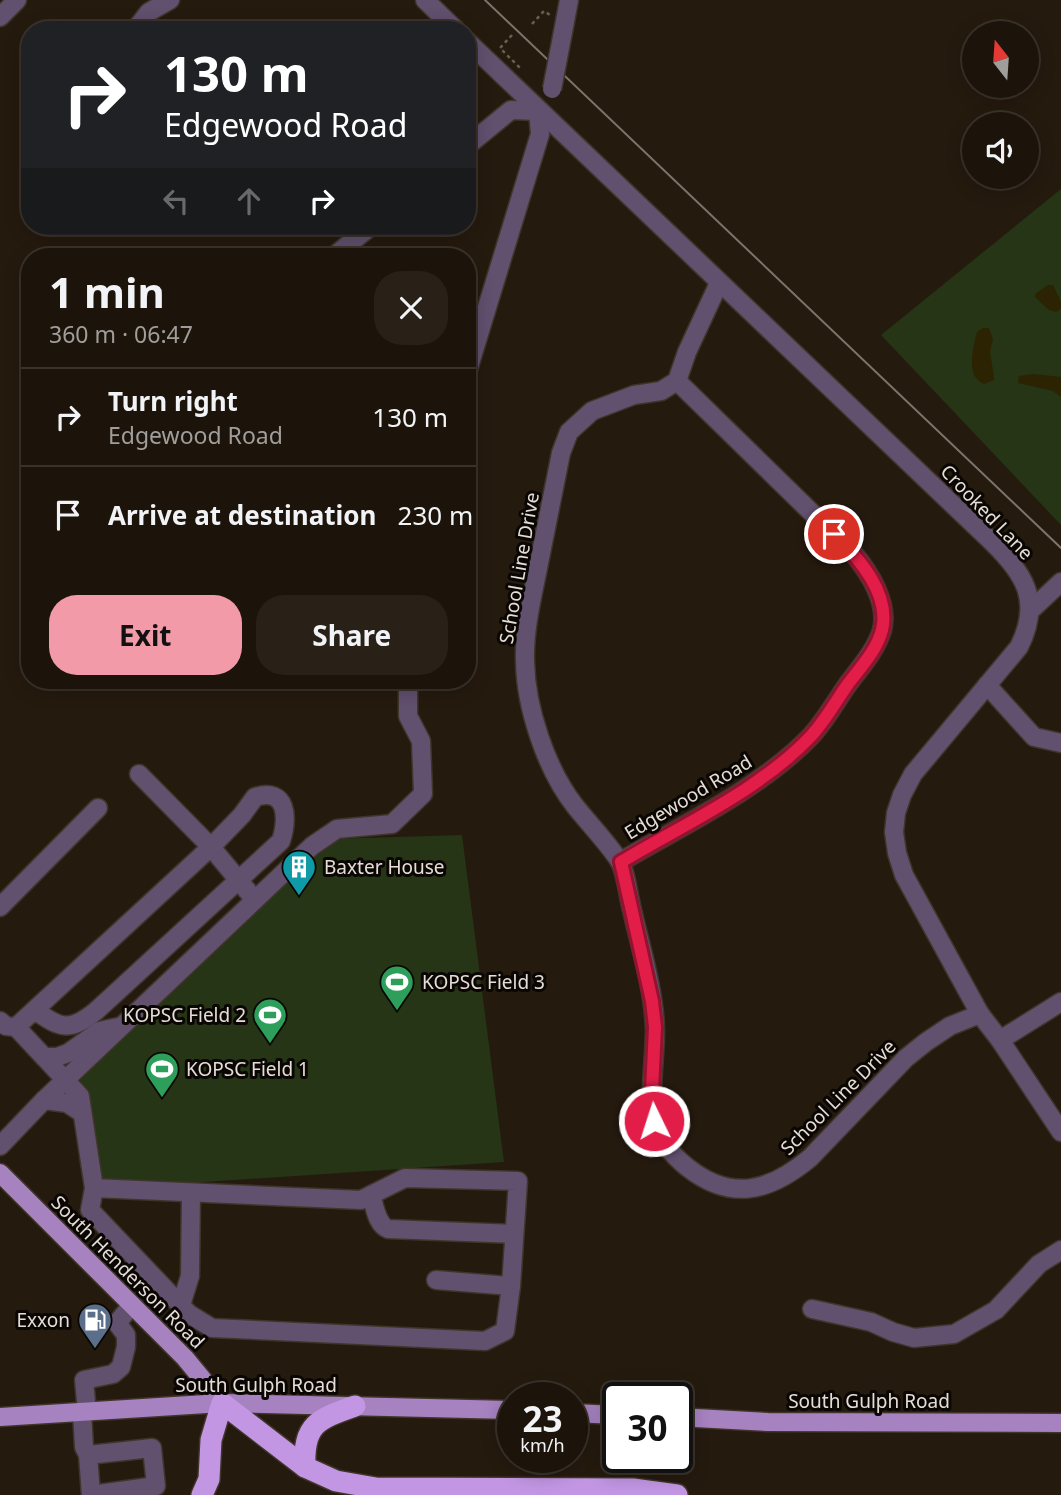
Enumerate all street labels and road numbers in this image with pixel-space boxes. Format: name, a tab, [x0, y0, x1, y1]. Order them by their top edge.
street label: Crooked Lane	[935, 459, 1039, 565]
street label: School Line Drive	[493, 490, 545, 646]
street label: Edgewood Road	[619, 749, 757, 845]
street label: School Line Drive	[775, 1034, 901, 1160]
street label: South Henderson Road	[46, 1190, 210, 1354]
street label: South Gulph Road	[175, 1372, 337, 1398]
street label: South Gulph Road	[788, 1388, 950, 1414]

